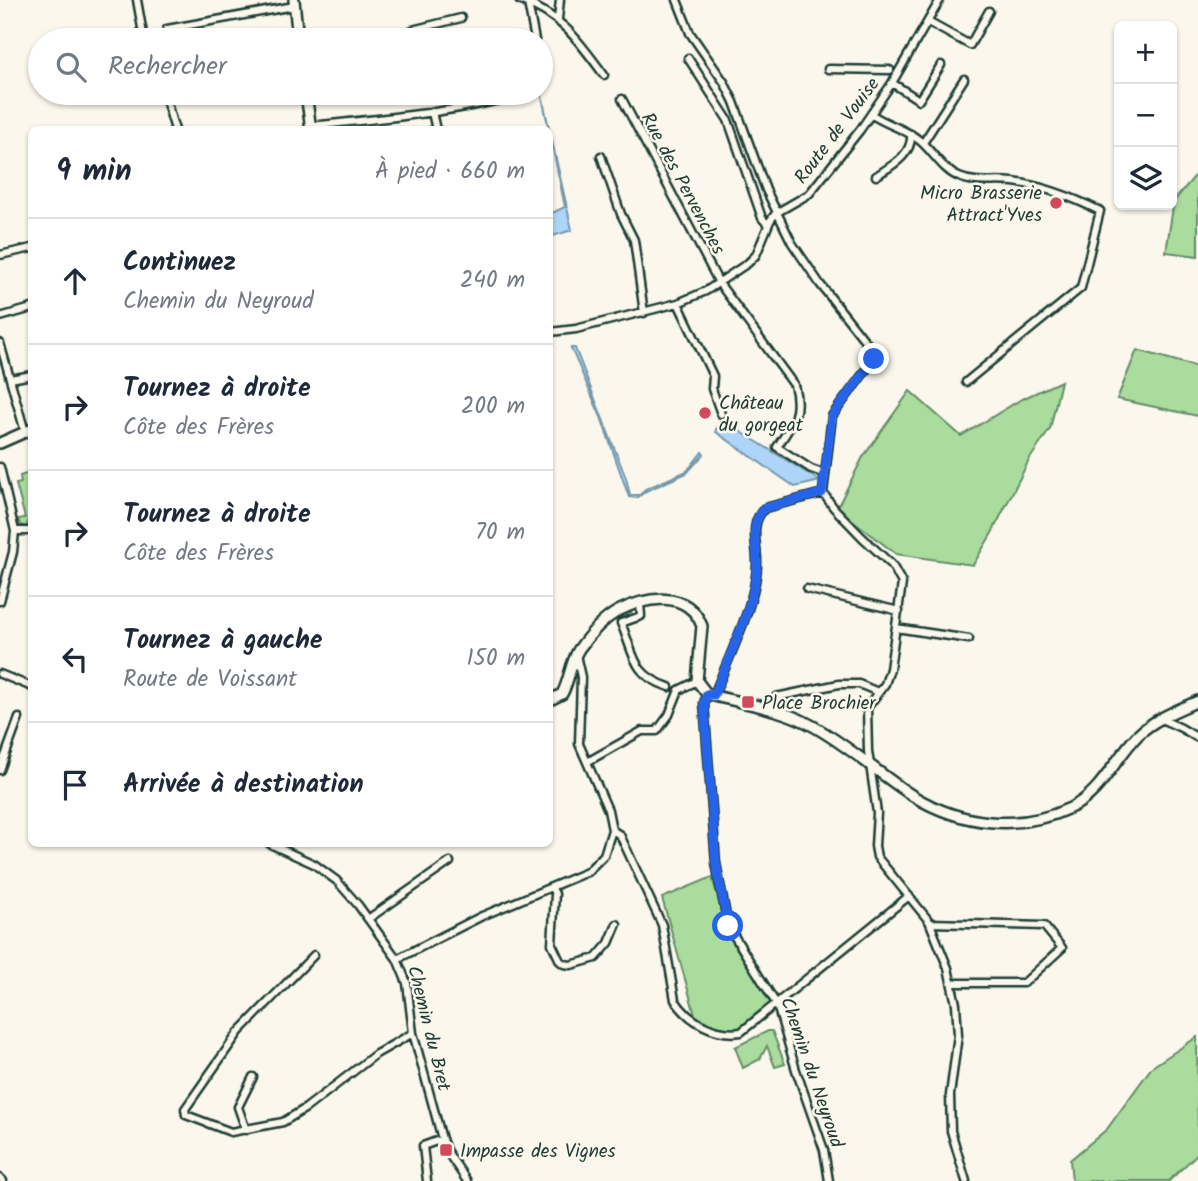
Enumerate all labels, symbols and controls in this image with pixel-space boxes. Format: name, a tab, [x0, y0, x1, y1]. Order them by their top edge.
map controls	[1114, 21, 1177, 210]
button: +	[1114, 21, 1177, 84]
search box	[28, 28, 553, 105]
text: Rechercher	[108, 46, 227, 88]
icon: search	[52, 48, 90, 86]
street label: Route de Vouise	[787, 71, 888, 191]
button: −	[1114, 84, 1177, 147]
street label: Rue des Pervenches	[632, 107, 732, 260]
button: layers	[1114, 147, 1177, 210]
text: 9 min	[56, 148, 132, 196]
text: À pied · 660 m	[375, 154, 525, 190]
place label: Micro Brasserie Attract'Yves	[920, 179, 1042, 231]
marker: Micro Brasserie Attract'Yves	[1048, 195, 1064, 211]
text: Continuez	[123, 242, 236, 284]
icon: ahead	[56, 262, 94, 300]
text: 240 m	[460, 263, 525, 299]
text: Chemin du Neyroud	[123, 284, 314, 320]
route end	[858, 343, 889, 374]
text: Tournez à droite	[123, 368, 311, 410]
icon: right	[56, 388, 94, 426]
text: 200 m	[461, 389, 525, 425]
place label: Château du gorgeat	[719, 389, 804, 441]
marker: Château du gorgeat	[697, 405, 713, 421]
text: Côte des Frères	[123, 410, 274, 446]
text: Tournez à droite	[123, 494, 311, 536]
icon: right	[56, 514, 94, 552]
text: 70 m	[475, 515, 525, 551]
text: Côte des Frères	[123, 536, 274, 572]
text: Tournez à gauche	[123, 620, 323, 662]
icon: left	[56, 640, 94, 678]
text: 150 m	[466, 641, 525, 677]
text: Route de Voissant	[123, 662, 297, 698]
place label: Place Brochier	[762, 689, 877, 719]
marker: Place Brochier	[740, 694, 756, 710]
text: Arrivée à destination	[123, 764, 364, 806]
icon: arrive	[56, 766, 94, 804]
route start	[712, 910, 743, 941]
street label: Chemin du Bret	[398, 963, 458, 1095]
street label: Chemin du Neyroud	[771, 993, 851, 1153]
place label: Impasse des Vignes	[460, 1137, 616, 1167]
marker: Impasse des Vignes	[438, 1142, 454, 1158]

